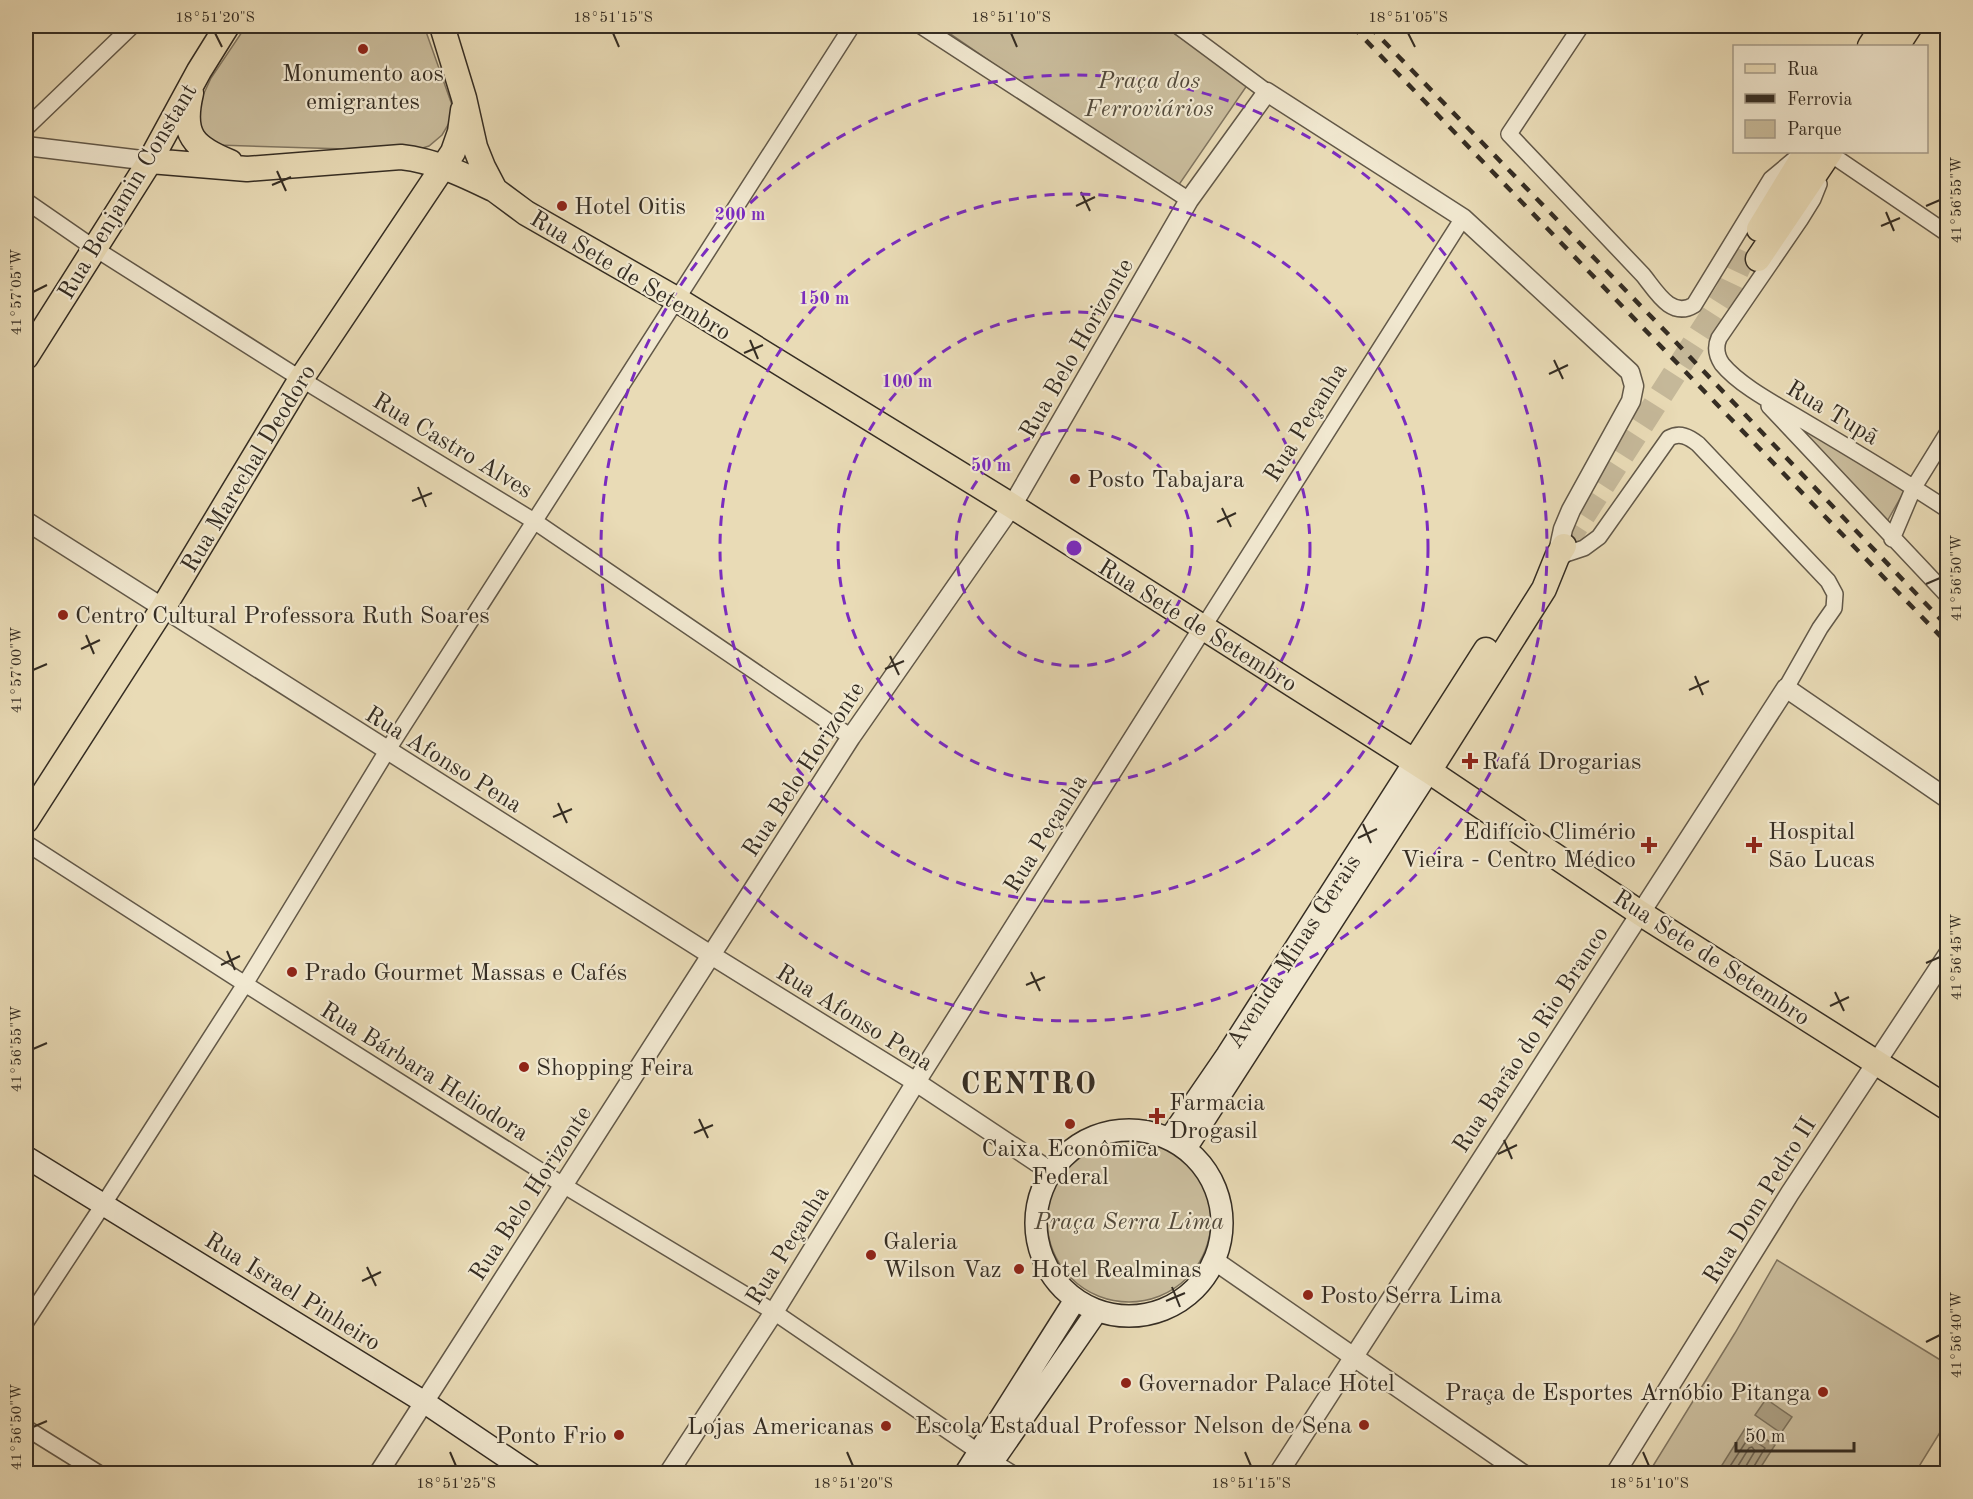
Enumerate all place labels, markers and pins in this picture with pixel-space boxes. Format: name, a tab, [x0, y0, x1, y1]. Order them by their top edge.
marker: Monumento aos emigrantes	[356, 42, 370, 56]
place label: Monumento aos emigrantes	[282, 63, 444, 115]
place label: Hotel Oitis	[574, 196, 686, 220]
marker: Hotel Oitis	[555, 199, 569, 213]
place label: Posto Tabajara	[1087, 469, 1245, 493]
marker: Posto Tabajara	[1068, 472, 1082, 486]
centre of rings	[1064, 538, 1084, 558]
place label: Centro Cultural Professora Ruth Soares	[75, 605, 490, 629]
marker: Centro Cultural Professora Ruth Soares	[56, 608, 70, 622]
place label: Rafá Drogarias	[1482, 751, 1641, 775]
marker: Rafá Drogarias	[1463, 754, 1477, 768]
place label: Edifício Climério Vieira - Centro Médico	[1401, 821, 1636, 873]
place label: Hospital São Lucas	[1768, 821, 1875, 873]
marker: Edifício Climério Vieira - Centro Médico	[1640, 836, 1658, 854]
marker: Hospital São Lucas	[1745, 836, 1763, 854]
place label: Prado Gourmet Massas e Cafés	[304, 962, 627, 986]
marker: Prado Gourmet Massas e Cafés	[285, 965, 299, 979]
place label: Shopping Feira	[536, 1057, 694, 1081]
marker: Shopping Feira	[517, 1060, 531, 1074]
place label: Farmacia Drogasil	[1169, 1092, 1265, 1144]
marker: Farmacia Drogasil	[1150, 1109, 1164, 1123]
marker: Caixa Econômica Federal	[1063, 1117, 1077, 1131]
place label: Caixa Econômica Federal	[981, 1138, 1159, 1190]
place label: Galeria Wilson Vaz	[883, 1231, 1002, 1283]
marker: Galeria Wilson Vaz	[864, 1248, 878, 1262]
place label: Hotel Realminas	[1031, 1259, 1202, 1283]
marker: Hotel Realminas	[1012, 1262, 1026, 1276]
place label: Posto Serra Lima	[1320, 1285, 1502, 1309]
marker: Posto Serra Lima	[1301, 1288, 1315, 1302]
place label: Governador Palace Hotel	[1138, 1373, 1395, 1397]
marker: Governador Palace Hotel	[1119, 1376, 1133, 1390]
place label: Praça de Esportes Arnóbio Pitanga	[1445, 1382, 1811, 1406]
marker: Praça de Esportes Arnóbio Pitanga	[1816, 1385, 1830, 1399]
place label: Escola Estadual Professor Nelson de Sena	[915, 1415, 1352, 1439]
place label: Lojas Americanas	[687, 1416, 874, 1440]
marker: Escola Estadual Professor Nelson de Sena	[1357, 1418, 1371, 1432]
marker: Lojas Americanas	[879, 1419, 893, 1433]
place label: Ponto Frio	[496, 1425, 607, 1449]
marker: Ponto Frio	[612, 1428, 626, 1442]

